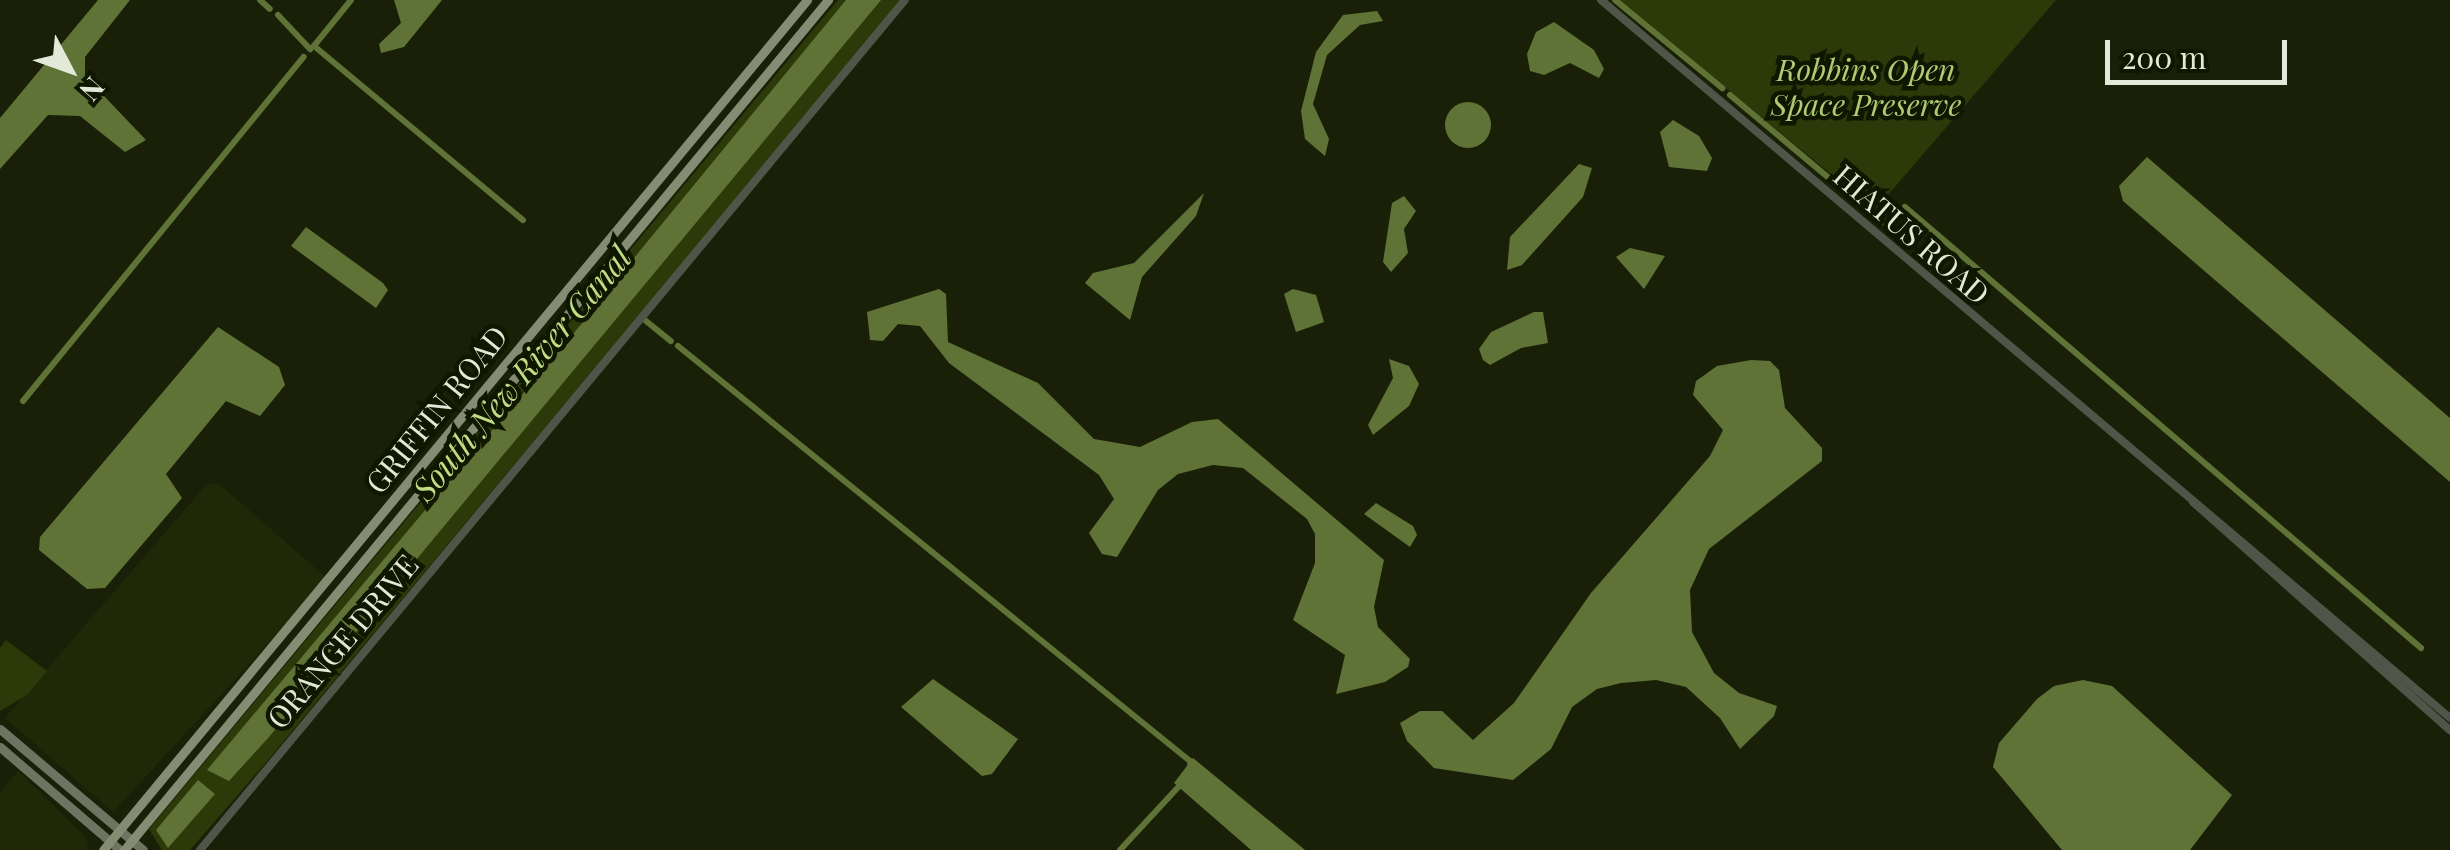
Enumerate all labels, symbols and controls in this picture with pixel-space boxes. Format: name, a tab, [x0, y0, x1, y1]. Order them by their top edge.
north arrow	[20, 20, 120, 120]
scale bar	[2110, 20, 2292, 82]
text: 200 m	[2122, 37, 2206, 77]
park label: Robbins Open Space Preserve	[1771, 51, 1961, 122]
text: N	[72, 70, 114, 110]
street label: HIATUS ROAD	[1827, 157, 1997, 311]
water label: South New River Canal	[404, 238, 638, 508]
street label: GRIFFIN ROAD	[358, 318, 514, 500]
street label: ORANGE DRIVE	[259, 547, 425, 735]

